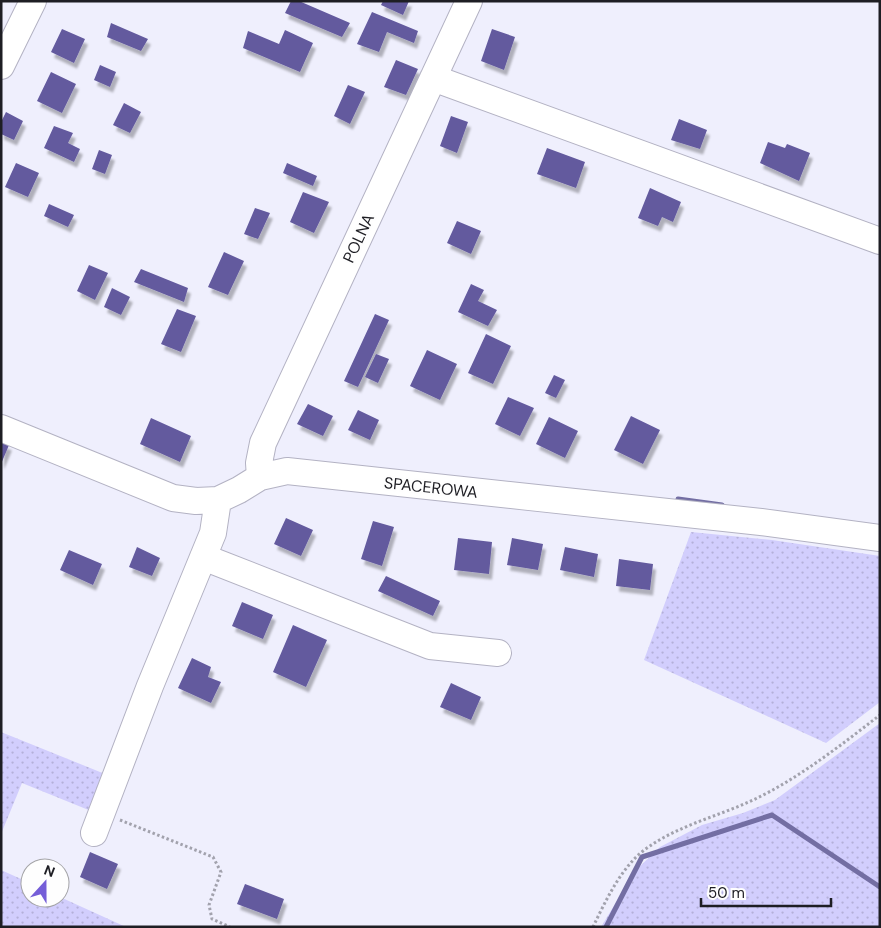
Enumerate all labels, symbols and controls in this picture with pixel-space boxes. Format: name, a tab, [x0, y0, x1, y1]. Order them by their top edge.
street label: POLNA	[338, 210, 379, 266]
street label: SPACEROWA	[383, 472, 479, 503]
north arrow	[20, 858, 70, 908]
text: N	[42, 861, 58, 881]
scale bar	[701, 876, 831, 908]
text: 50 m	[708, 883, 745, 903]

